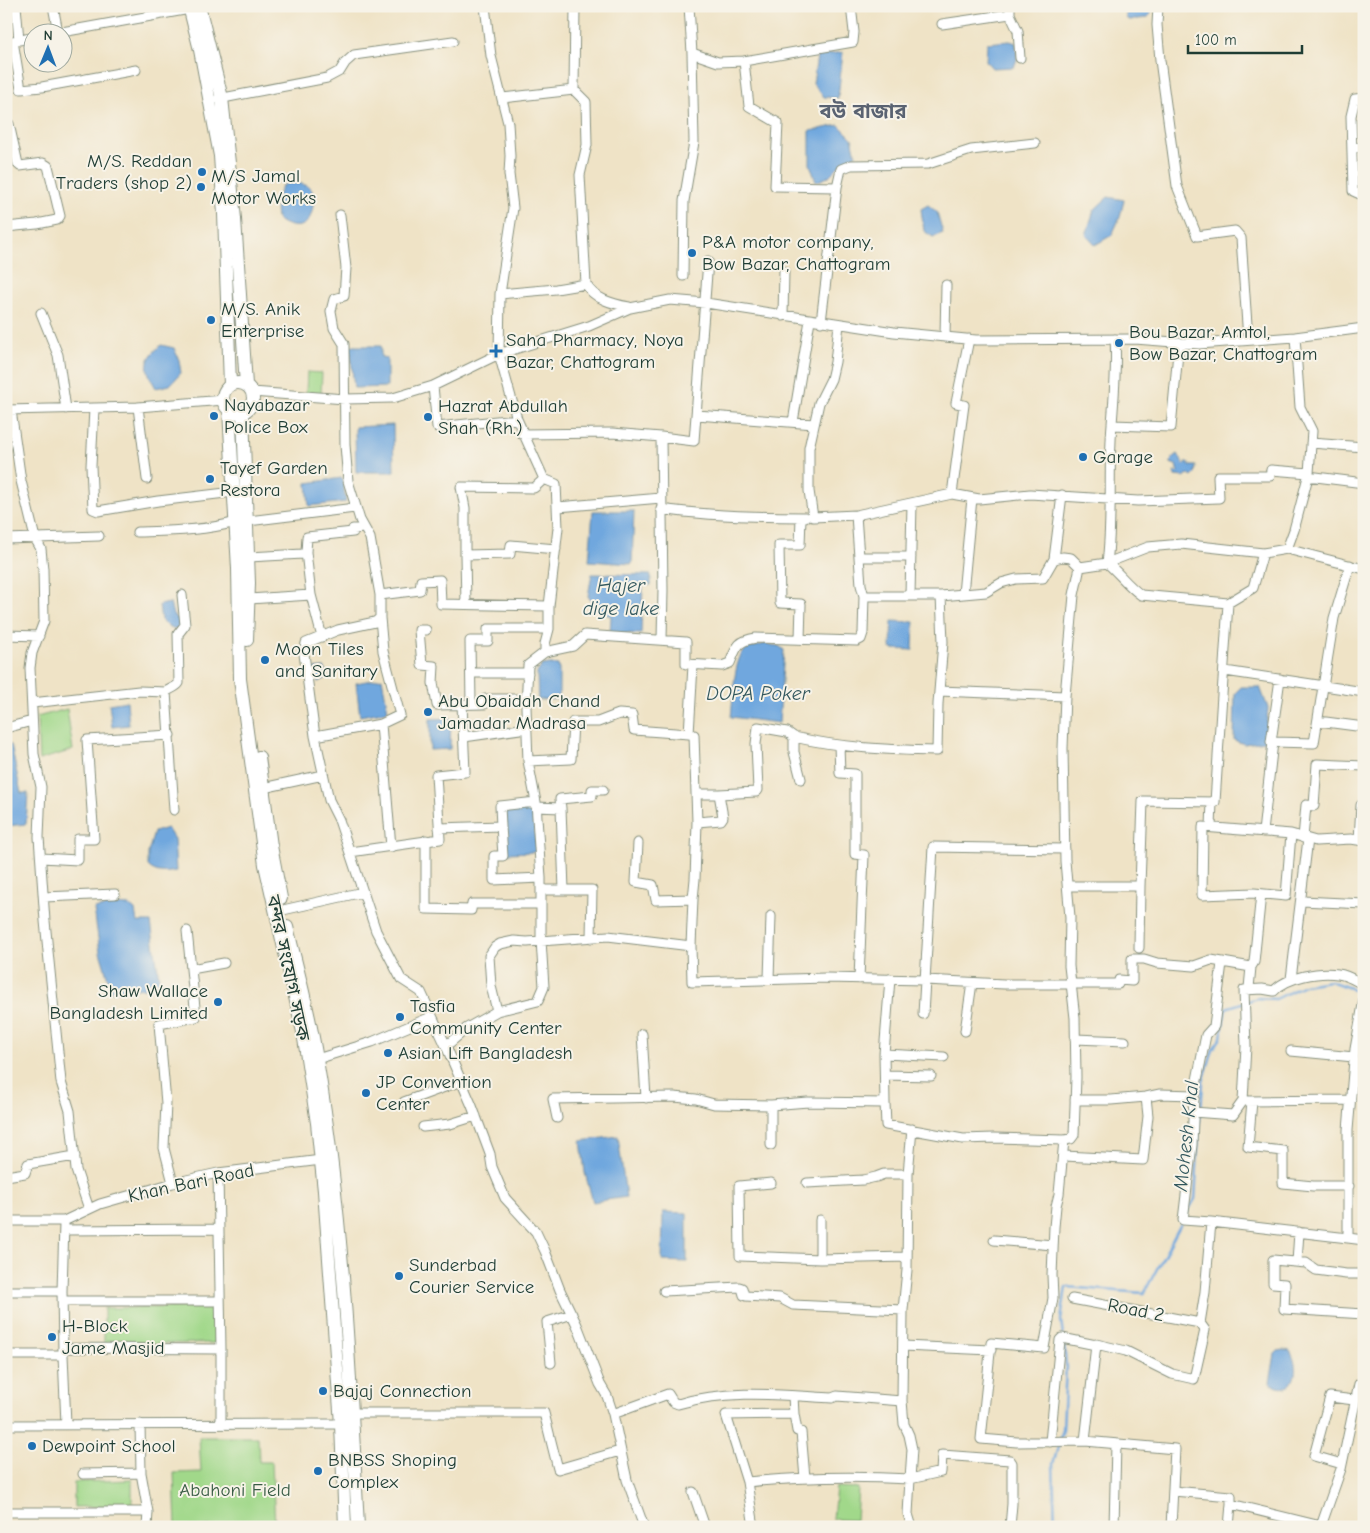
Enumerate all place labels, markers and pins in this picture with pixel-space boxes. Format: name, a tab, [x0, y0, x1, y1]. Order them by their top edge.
place label: M/S. Reddan Traders (shop 2)	[56, 150, 192, 194]
place label: M/S Jamal Motor Works	[211, 165, 316, 209]
marker: M/S. Reddan Traders (shop 2)	[196, 166, 208, 178]
marker: M/S Jamal Motor Works	[195, 181, 207, 193]
place label: P&A motor company, Bow Bazar, Chattogram	[702, 231, 890, 275]
marker: P&A motor company, Bow Bazar, Chattogram	[686, 247, 698, 259]
place label: M/S. Anik Enterprise	[221, 298, 304, 342]
marker: M/S. Anik Enterprise	[205, 314, 217, 326]
place label: Bou Bazar, Amtol, Bow Bazar, Chattogram	[1129, 321, 1317, 365]
place label: Saha Pharmacy, Noya Bazar, Chattogram	[506, 329, 684, 373]
marker: Bou Bazar, Amtol, Bow Bazar, Chattogram	[1113, 337, 1125, 349]
marker: Saha Pharmacy, Noya Bazar, Chattogram	[490, 345, 502, 357]
place label: Nayabazar Police Box	[224, 394, 310, 438]
place label: Hazrat Abdullah Shah (Rh.)	[438, 395, 568, 439]
marker: Nayabazar Police Box	[208, 410, 220, 422]
marker: Hazrat Abdullah Shah (Rh.)	[422, 411, 434, 423]
place label: Garage	[1093, 446, 1153, 468]
marker: Garage	[1077, 451, 1089, 463]
place label: Tayef Garden Restora	[220, 457, 328, 501]
marker: Tayef Garden Restora	[204, 473, 216, 485]
place label: Moon Tiles and Sanitary	[275, 638, 378, 682]
marker: Moon Tiles and Sanitary	[259, 654, 271, 666]
place label: Abu Obaidah Chand Jamadar Madrasa	[438, 690, 600, 734]
marker: Abu Obaidah Chand Jamadar Madrasa	[422, 706, 434, 718]
place label: Shaw Wallace Bangladesh Limited	[50, 980, 208, 1024]
place label: Tasfia Community Center	[410, 995, 562, 1039]
marker: Shaw Wallace Bangladesh Limited	[212, 996, 224, 1008]
marker: Tasfia Community Center	[394, 1011, 406, 1023]
place label: Asian Lift Bangladesh	[398, 1042, 573, 1064]
marker: Asian Lift Bangladesh	[382, 1047, 394, 1059]
place label: JP Convention Center	[376, 1071, 492, 1115]
marker: JP Convention Center	[360, 1087, 372, 1099]
place label: Sunderbad Courier Service	[409, 1254, 534, 1298]
marker: Sunderbad Courier Service	[393, 1270, 405, 1282]
place label: H-Block Jame Masjid	[62, 1315, 165, 1359]
marker: H-Block Jame Masjid	[46, 1331, 58, 1343]
place label: Bajaj Connection	[333, 1380, 471, 1402]
marker: Bajaj Connection	[317, 1385, 329, 1397]
place label: Dewpoint School	[42, 1435, 176, 1457]
marker: Dewpoint School	[26, 1440, 38, 1452]
place label: BNBSS Shoping Complex	[328, 1449, 457, 1493]
marker: BNBSS Shoping Complex	[312, 1465, 324, 1477]

